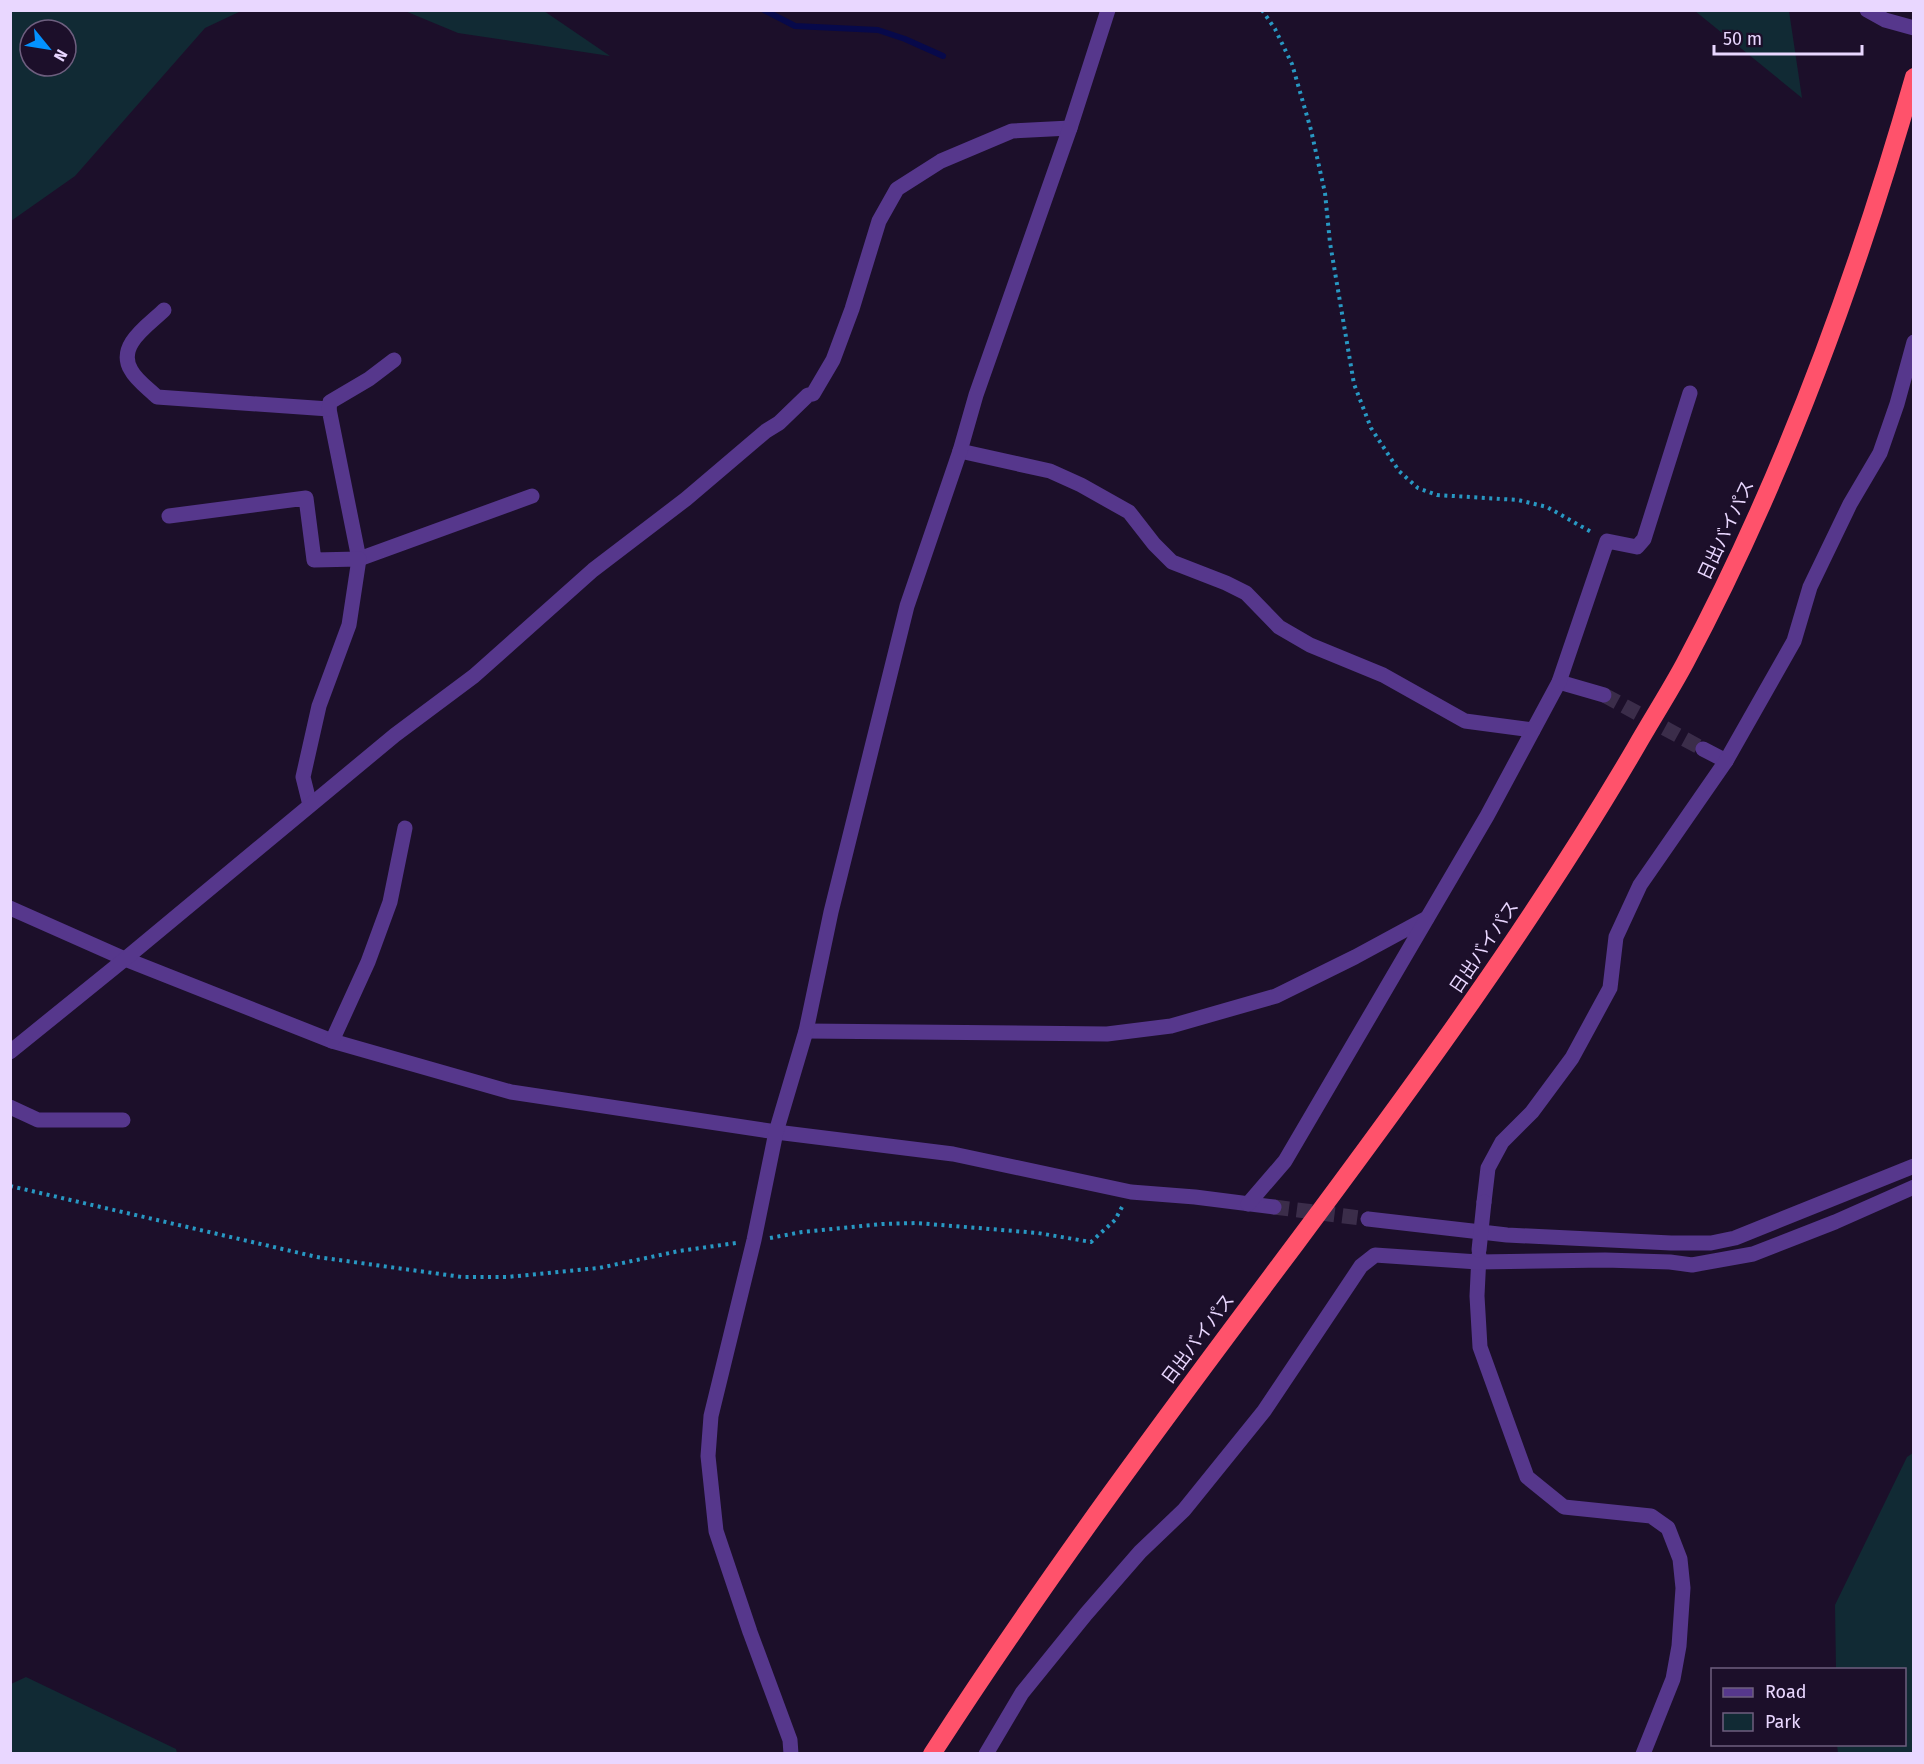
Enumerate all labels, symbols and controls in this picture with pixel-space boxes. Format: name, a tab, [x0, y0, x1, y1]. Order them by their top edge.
north arrow	[18, 18, 78, 78]
scale bar	[1714, 18, 1862, 56]
text: 50 m	[1723, 28, 1762, 50]
text: N	[50, 46, 71, 65]
street label: 日出バイパス	[1693, 477, 1759, 583]
street label: 日出バイパス	[1445, 896, 1523, 998]
street label: 日出バイパス	[1157, 1289, 1239, 1389]
legend	[1711, 1668, 1906, 1746]
text: Road	[1765, 1681, 1807, 1703]
text: Park	[1765, 1711, 1801, 1733]

